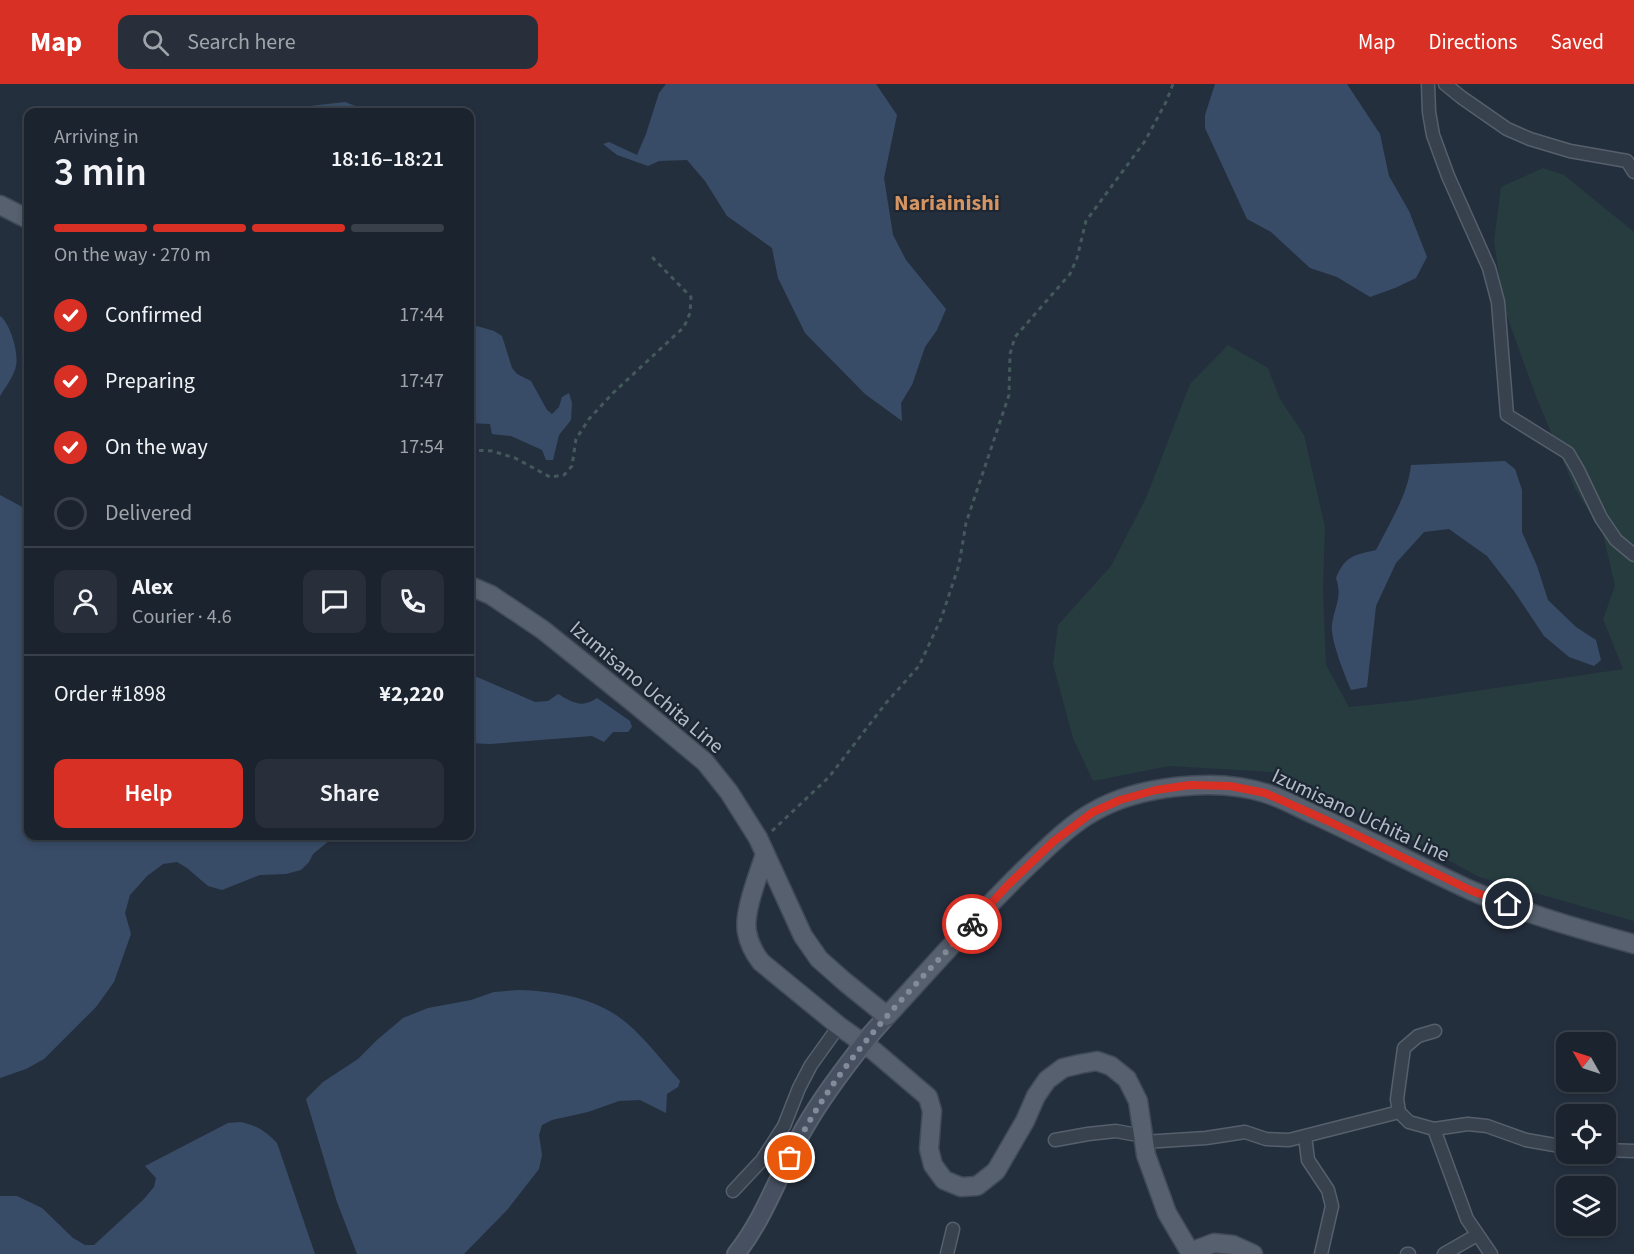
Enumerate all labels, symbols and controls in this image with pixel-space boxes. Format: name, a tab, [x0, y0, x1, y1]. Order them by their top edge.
search box	[118, 15, 538, 69]
text: Map	[30, 22, 82, 62]
icon: search	[139, 26, 172, 59]
text: Search here	[187, 26, 296, 58]
text: Map	[1358, 27, 1396, 57]
text: Directions	[1429, 27, 1517, 57]
text: Saved	[1550, 27, 1604, 57]
text: Arriving in	[54, 123, 139, 151]
text: 18:16–18:21	[331, 143, 444, 175]
text: 3 min	[54, 145, 147, 201]
district label: Nariainishi	[894, 187, 1000, 219]
text: On the way · 270 m	[54, 241, 211, 269]
icon: check	[54, 299, 87, 332]
text: Confirmed	[105, 299, 202, 331]
text: 17:44	[399, 301, 444, 329]
icon: check	[54, 365, 87, 398]
text: Preparing	[105, 365, 195, 397]
text: 17:47	[399, 367, 444, 395]
icon: check	[54, 431, 87, 464]
text: On the way	[105, 431, 208, 463]
text: 17:54	[399, 433, 444, 461]
text: Delivered	[105, 497, 192, 529]
button: person	[54, 570, 117, 633]
button: chat	[303, 570, 366, 633]
button: phone	[381, 570, 444, 633]
text: Alex	[132, 571, 173, 603]
text: Courier · 4.6	[132, 603, 232, 631]
street label: Izumisano Uchita Line	[563, 613, 731, 761]
text: Order #1898	[54, 678, 166, 710]
text: ¥2,220	[379, 678, 444, 710]
button: Help	[54, 759, 243, 828]
button: Share	[255, 759, 444, 828]
street label: Izumisano Uchita Line	[1267, 761, 1455, 869]
pin	[1482, 878, 1533, 929]
icon: home	[1491, 887, 1524, 920]
courier	[942, 894, 1002, 954]
icon: bike	[956, 908, 989, 941]
north arrow	[1556, 1032, 1616, 1092]
map controls	[1556, 1032, 1616, 1236]
button: locate	[1556, 1104, 1616, 1164]
pin	[764, 1132, 815, 1183]
icon: bag	[773, 1141, 806, 1174]
button: layers	[1556, 1176, 1616, 1236]

